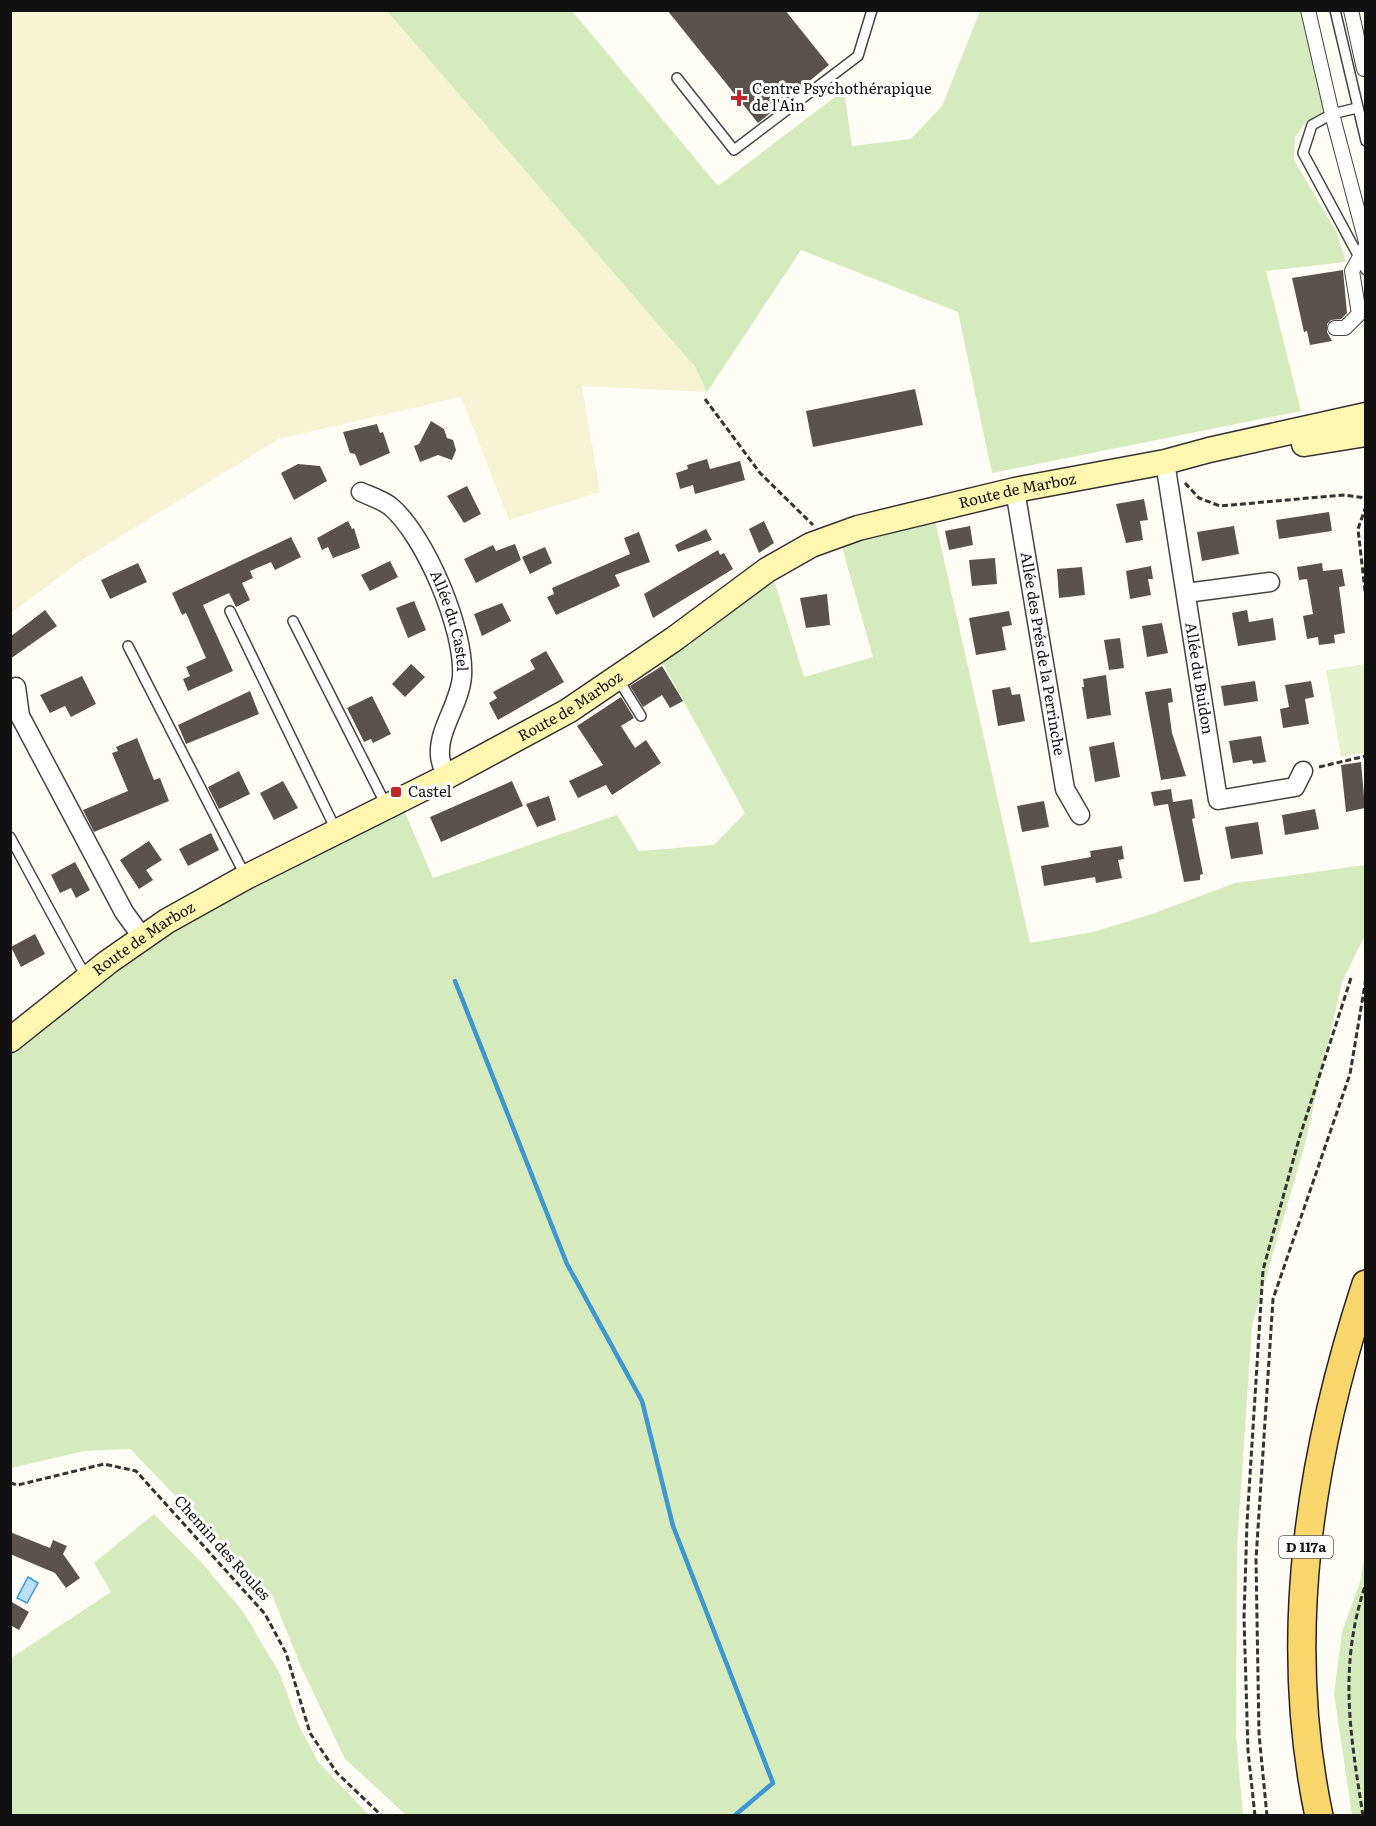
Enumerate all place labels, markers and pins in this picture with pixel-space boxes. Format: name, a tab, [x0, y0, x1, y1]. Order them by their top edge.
place label: Centre Psychothérapique de l'Ain	[752, 76, 932, 116]
marker: Centre Psychothérapique de l'Ain	[730, 89, 748, 107]
place label: Castel	[408, 779, 451, 802]
marker: Castel	[389, 785, 403, 799]

